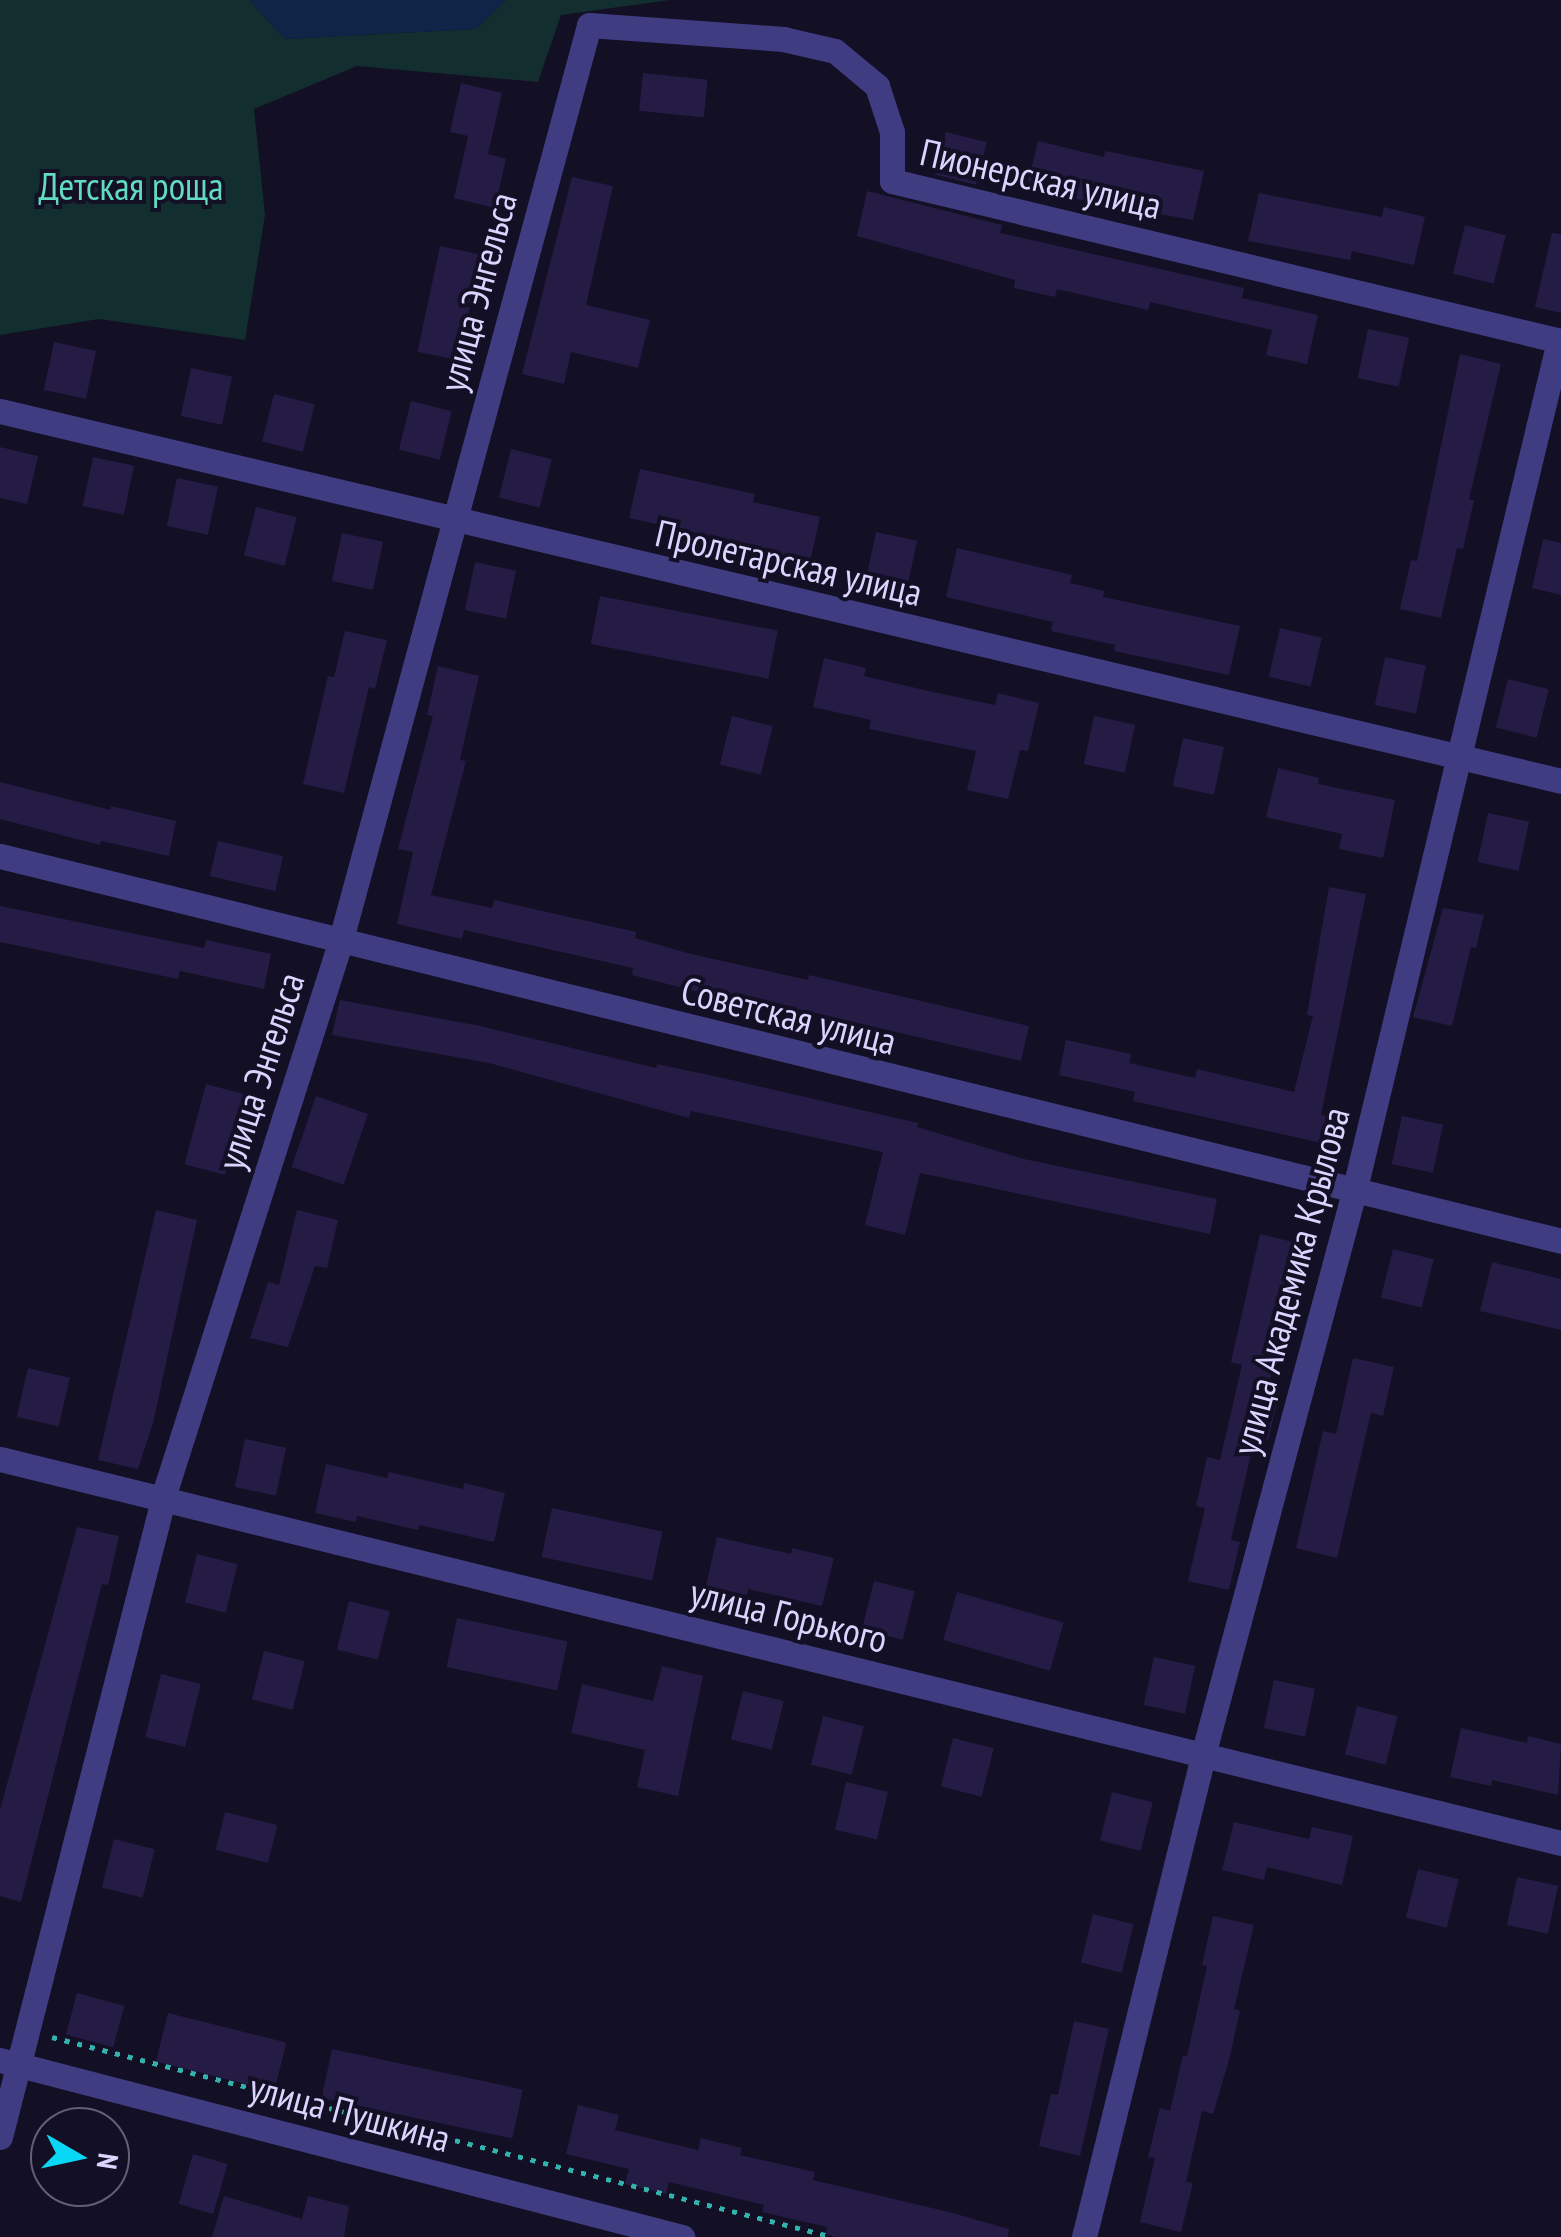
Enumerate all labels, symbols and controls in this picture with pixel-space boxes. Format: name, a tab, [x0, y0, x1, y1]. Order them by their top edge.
street label: Пионерская улица	[916, 128, 1166, 228]
park label: Детская роща	[39, 163, 223, 209]
street label: улица Энгельса	[429, 187, 525, 397]
street label: Пролетарская улица	[651, 509, 927, 615]
street label: Советская улица	[677, 966, 901, 1064]
street label: улица Энгельса	[207, 967, 313, 1175]
street label: улица Академика Крылова	[1222, 1102, 1358, 1460]
street label: улица Горького	[686, 1569, 892, 1661]
street label: улица Пушкина	[245, 2063, 455, 2161]
north arrow	[30, 2107, 130, 2207]
text: N	[89, 2151, 128, 2172]

